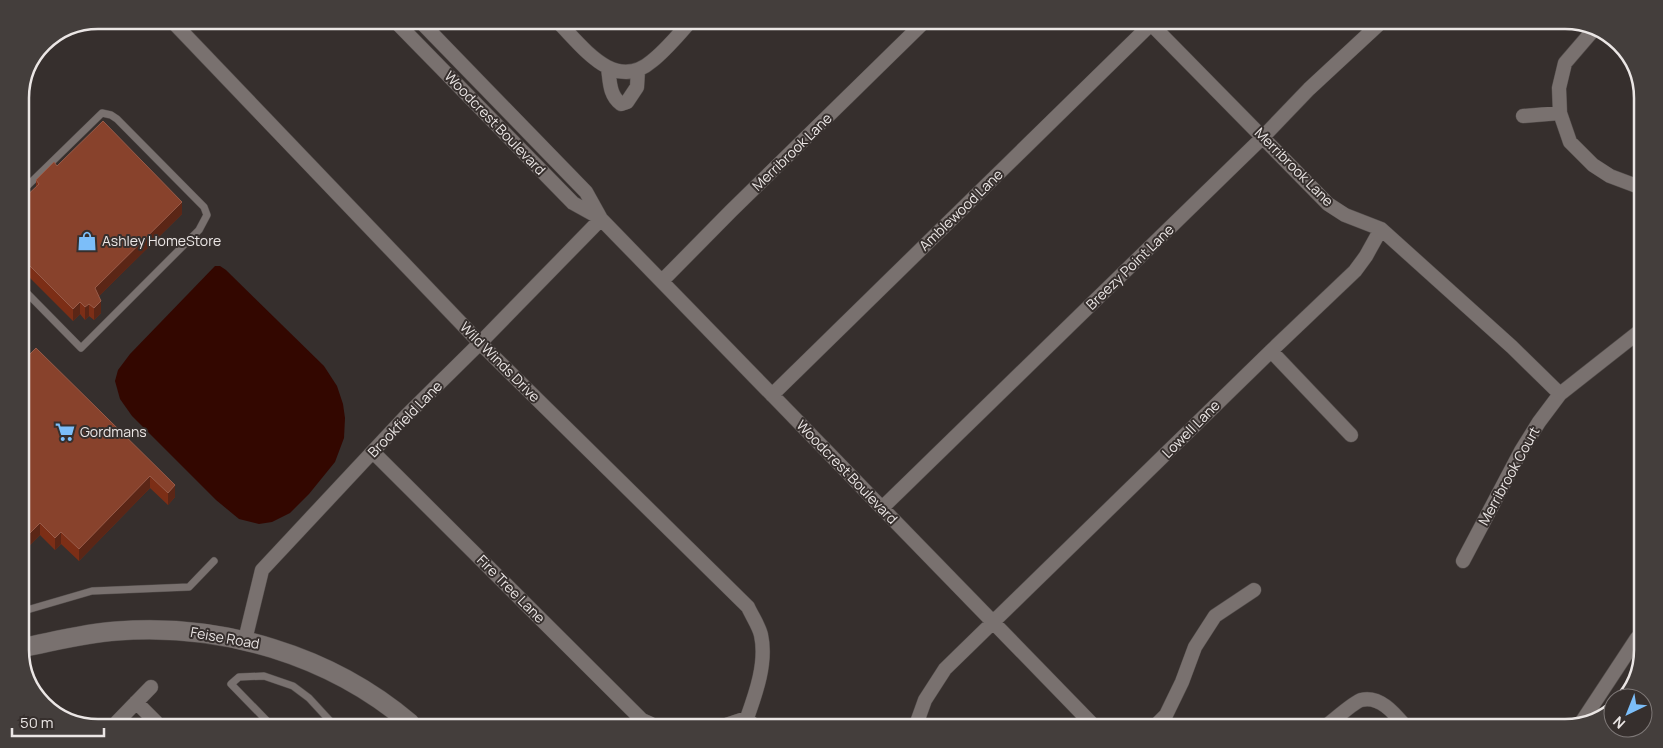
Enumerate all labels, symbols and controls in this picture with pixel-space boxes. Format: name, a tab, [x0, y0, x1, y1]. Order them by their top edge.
street label: Woodcrest Boulevard	[441, 67, 550, 179]
street label: Merribrook Lane	[748, 109, 836, 195]
street label: Merribrook Lane	[1251, 123, 1338, 210]
street label: Amblewood Lane	[915, 165, 1007, 255]
street label: Breezy Point Lane	[1082, 220, 1178, 314]
shop icon: Ashley HomeStore	[76, 230, 98, 252]
place label: Ashley HomeStore	[102, 231, 221, 250]
street label: Wild Winds Drive	[456, 317, 545, 406]
street label: Brookfield Lane	[363, 376, 446, 461]
street label: Lowell Lane	[1158, 396, 1224, 462]
street label: Woodcrest Boulevard	[793, 416, 902, 528]
supermarket icon: Gordmans	[54, 421, 76, 443]
place label: Gordmans	[80, 422, 147, 441]
street label: Merribrook Court	[1474, 423, 1544, 529]
street label: Fire Tree Lane	[473, 550, 550, 627]
street label: Feise Road	[189, 622, 261, 653]
north arrow	[1603, 688, 1653, 738]
scale bar	[12, 706, 105, 738]
text: 50 m	[20, 712, 54, 733]
text: N	[1609, 712, 1629, 733]

